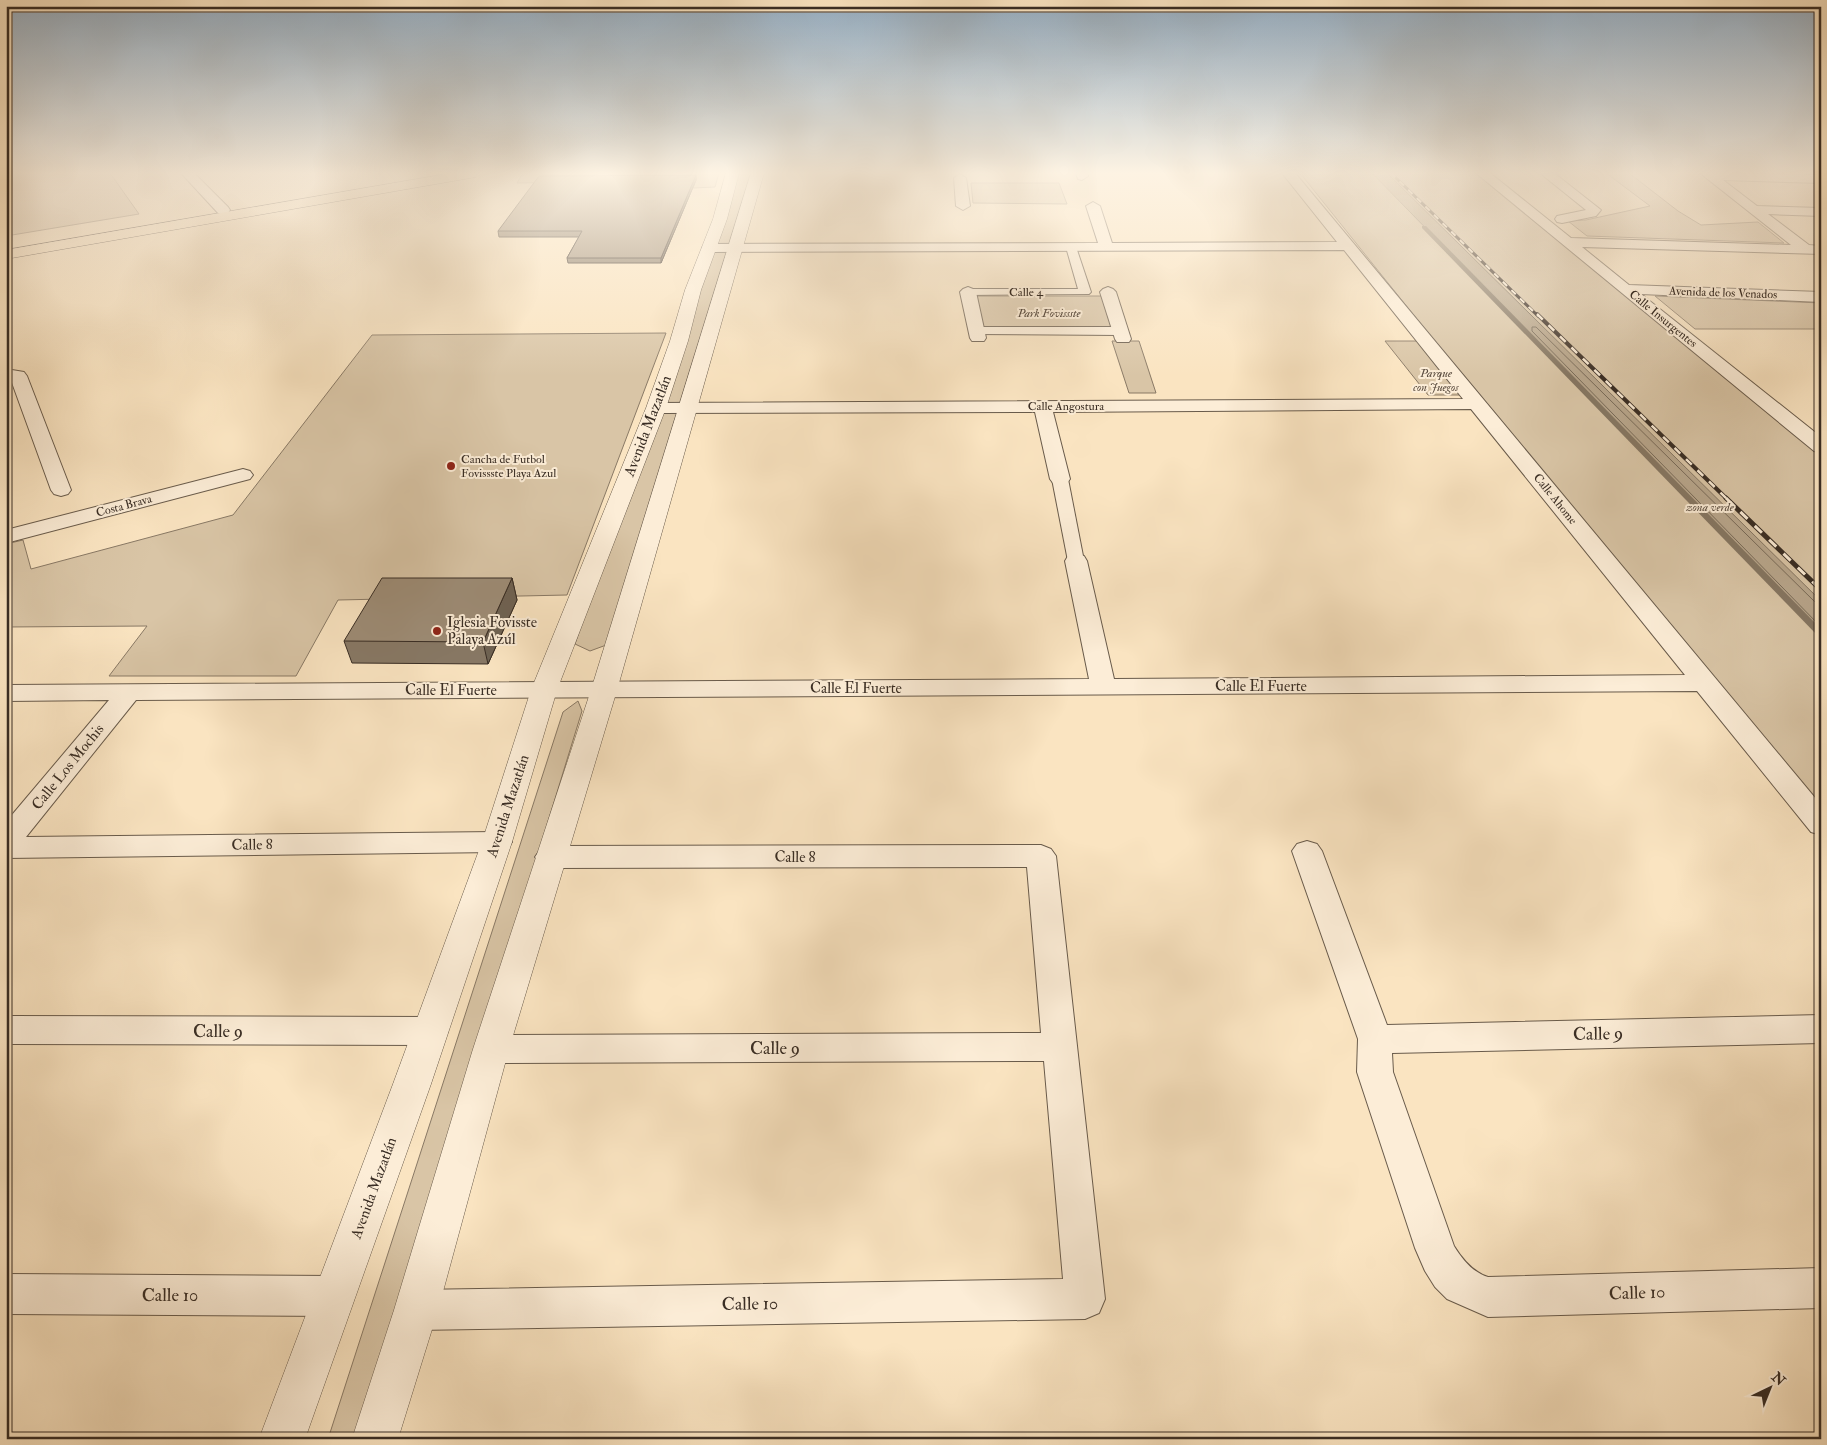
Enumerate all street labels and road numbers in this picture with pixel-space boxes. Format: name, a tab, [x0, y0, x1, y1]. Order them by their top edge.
street label: Avenida de los Venados	[1668, 284, 1777, 302]
street label: Calle 4	[1009, 285, 1043, 300]
street label: Calle Insurgentes	[1626, 287, 1700, 351]
street label: Avenida Mazatlán	[620, 373, 676, 480]
street label: Calle Angostura	[1028, 399, 1105, 414]
street label: Calle Ahome	[1530, 470, 1580, 528]
street label: Costa Brava	[94, 491, 155, 521]
street label: Calle El Fuerte	[1215, 677, 1307, 696]
street label: Calle El Fuerte	[810, 679, 902, 698]
street label: Calle El Fuerte	[405, 681, 497, 700]
street label: Calle Los Mochis	[28, 720, 108, 814]
street label: Avenida Mazatlán	[482, 752, 534, 861]
street label: Calle 8	[231, 835, 273, 855]
street label: Calle 8	[774, 848, 816, 867]
street label: Calle 9	[193, 1020, 243, 1043]
street label: Calle 9	[1573, 1022, 1623, 1046]
street label: Calle 9	[750, 1037, 800, 1060]
street label: Avenida Mazatlán	[346, 1134, 401, 1242]
street label: Calle 10	[1608, 1281, 1666, 1305]
street label: Calle 10	[142, 1284, 198, 1307]
street label: Calle 10	[722, 1292, 778, 1316]

